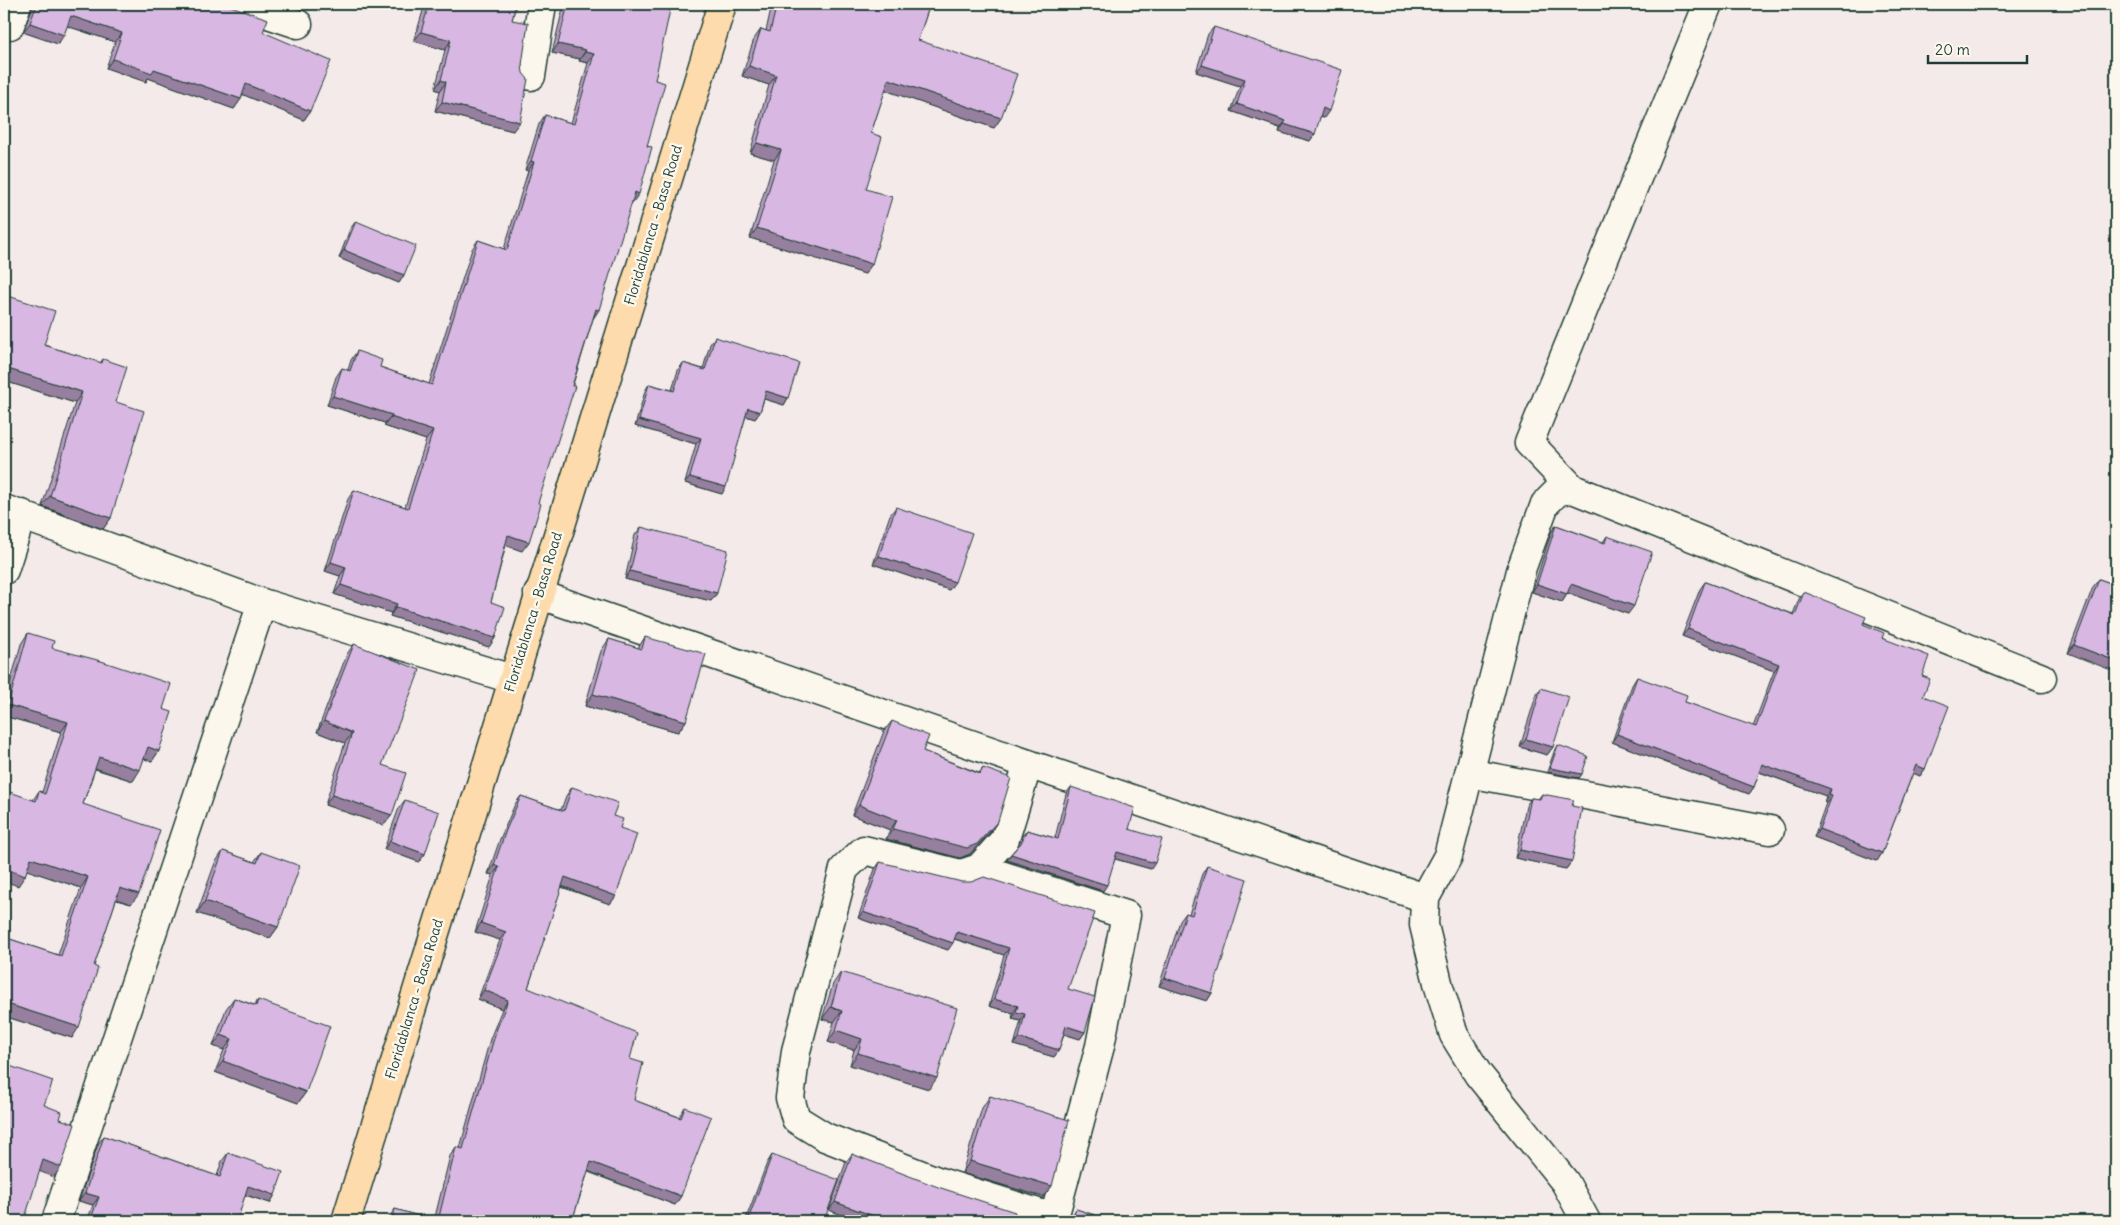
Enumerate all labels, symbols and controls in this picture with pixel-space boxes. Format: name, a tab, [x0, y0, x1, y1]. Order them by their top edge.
scale bar	[1928, 32, 2026, 64]
text: 20 m	[1935, 40, 1970, 59]
street label: Floridablanca - Basa Road	[620, 143, 686, 307]
street label: Floridablanca - Basa Road	[500, 530, 566, 694]
street label: Floridablanca - Basa Road	[381, 917, 447, 1081]

